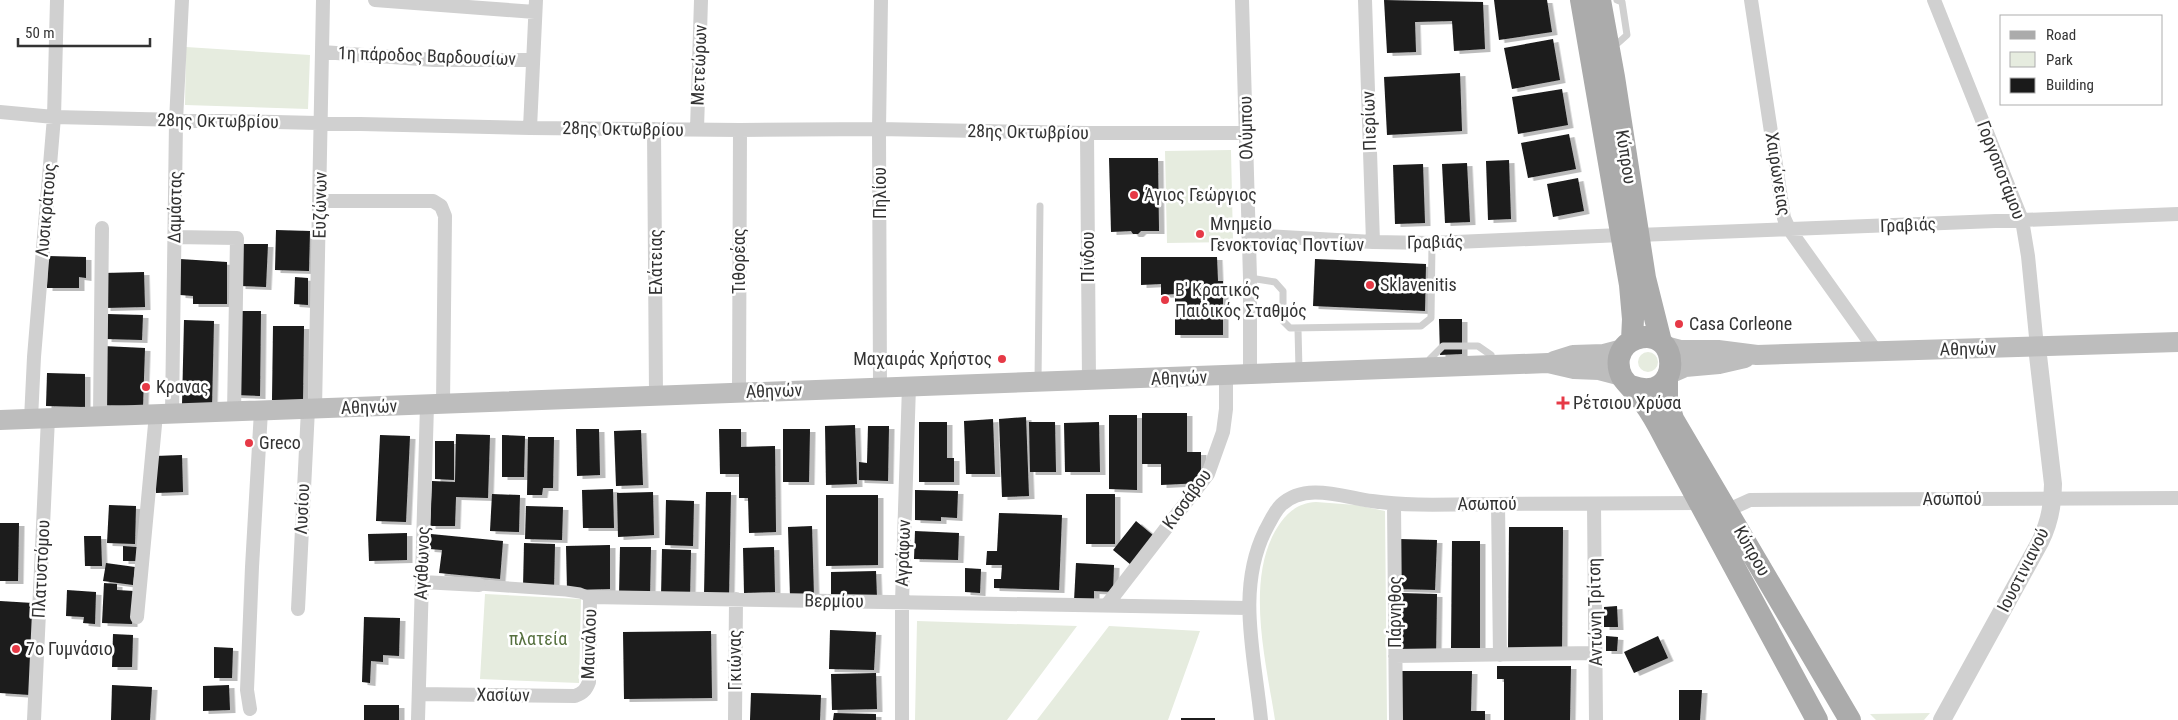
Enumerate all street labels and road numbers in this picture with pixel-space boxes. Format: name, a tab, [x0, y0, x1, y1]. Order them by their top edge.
street label: Μετεώρων	[687, 24, 710, 106]
street label: 1η πάροδος Βαρδουσίων	[338, 42, 517, 69]
street label: Πιερίων	[1357, 90, 1380, 151]
street label: Ολύμπου	[1234, 96, 1257, 160]
street label: 28ης Οκτωβρίου	[157, 109, 279, 132]
street label: 28ης Οκτωβρίου	[562, 117, 684, 140]
street label: Γοργοποτάμου	[1973, 118, 2030, 222]
street label: 28ης Οκτωβρίου	[967, 120, 1089, 143]
street label: Κύπρου	[1612, 128, 1641, 185]
street label: Χαιρώνειας	[1762, 130, 1795, 217]
street label: Λυσικράτους	[31, 162, 60, 258]
street label: Πηλίου	[869, 167, 890, 219]
street label: Δαμάστας	[163, 171, 186, 243]
street label: Ευζώνων	[308, 171, 331, 239]
street label: Γραβιάς	[1880, 213, 1936, 236]
street label: Τιθορέας	[728, 228, 749, 294]
street label: Ελάτειας	[645, 229, 666, 295]
street label: Γραβιάς	[1407, 231, 1463, 252]
street label: Πίνδου	[1077, 232, 1098, 282]
street label: Αθηνών	[1940, 338, 1997, 359]
street label: Αθηνών	[1150, 366, 1208, 389]
street label: Αθηνών	[745, 379, 803, 402]
street label: Αθηνών	[340, 395, 398, 418]
street label: Κισσάβου	[1158, 465, 1215, 533]
street label: Λυσίου	[290, 483, 313, 535]
street label: Ασωπού	[1922, 488, 1982, 509]
street label: Ασωπού	[1457, 493, 1517, 514]
street label: Πλατυστόμου	[27, 519, 54, 619]
street label: Αγράφων	[891, 519, 914, 587]
street label: Κύπρου	[1730, 522, 1775, 580]
street label: Ιουστινιανού	[1992, 524, 2053, 615]
street label: Αγάθωνος	[410, 526, 433, 600]
street label: Αντώνη Τρίτση	[1583, 558, 1606, 666]
street label: Πάρνηθος	[1384, 576, 1405, 648]
street label: Βερμίου	[804, 589, 864, 612]
street label: Μαινάλου	[577, 608, 600, 680]
street label: Γκιώνας	[724, 630, 745, 690]
street label: Χασίων	[476, 684, 530, 705]

